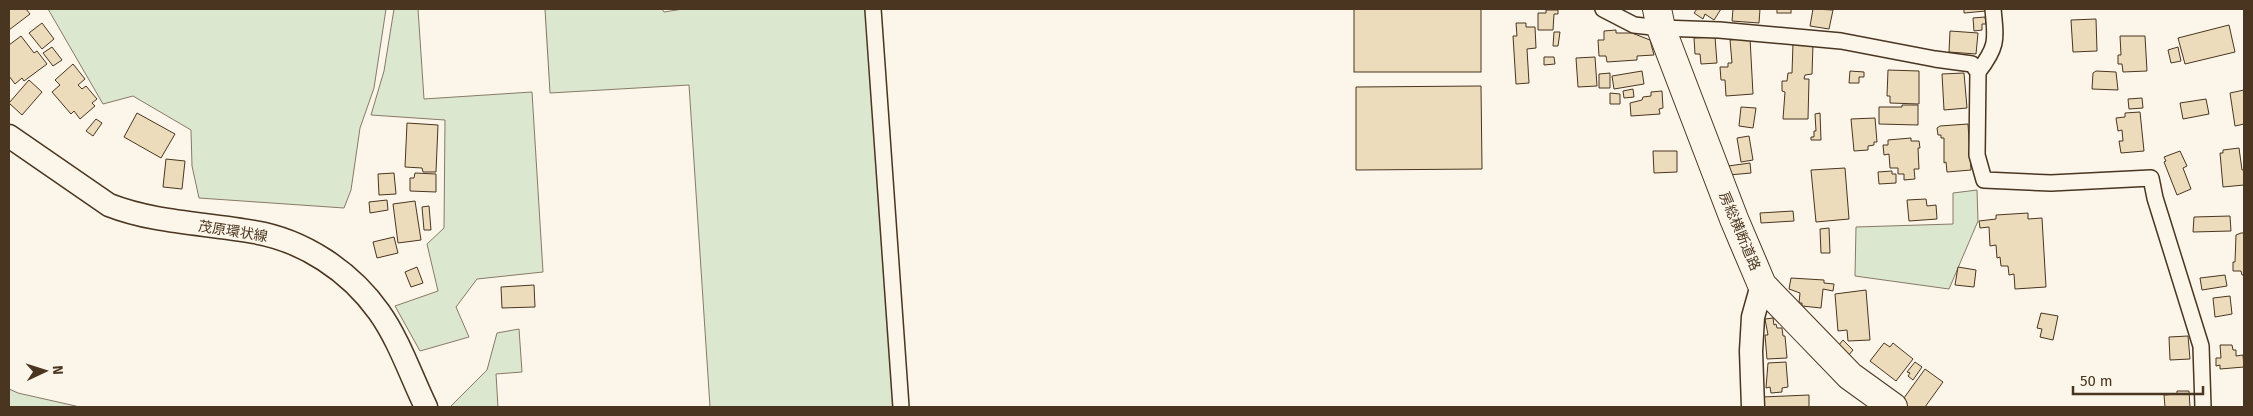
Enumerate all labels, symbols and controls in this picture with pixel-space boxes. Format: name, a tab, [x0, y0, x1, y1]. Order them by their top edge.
street label: 房総横断道路	[1715, 189, 1764, 273]
street label: 茂原環状線	[197, 218, 269, 245]
north arrow	[20, 346, 70, 396]
scale bar	[2073, 364, 2203, 396]
text: N	[49, 365, 66, 375]
text: 50 m	[2080, 372, 2113, 390]

